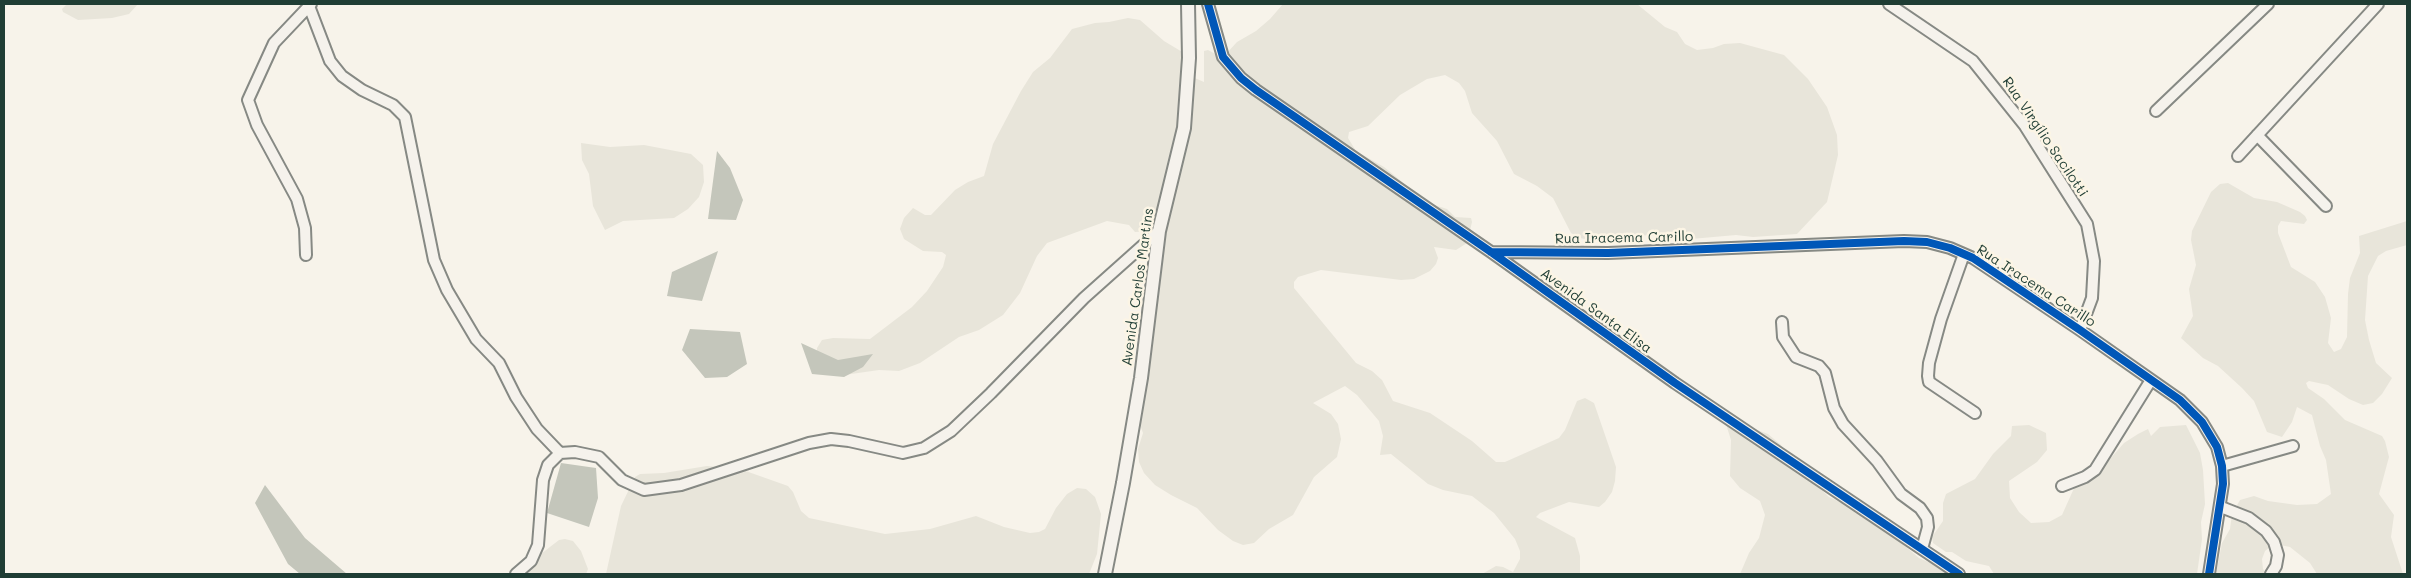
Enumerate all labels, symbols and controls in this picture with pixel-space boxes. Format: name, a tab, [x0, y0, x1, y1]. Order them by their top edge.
street label: Rua Virgílio Sacilotti	[1999, 74, 2091, 200]
street label: Avenida Carlos Martins	[1119, 207, 1157, 367]
street label: Rua Iracema Carillo	[1555, 228, 1693, 248]
street label: Rua Iracema Carillo	[1973, 241, 2099, 331]
street label: Avenida Santa Elisa	[1537, 265, 1655, 357]

